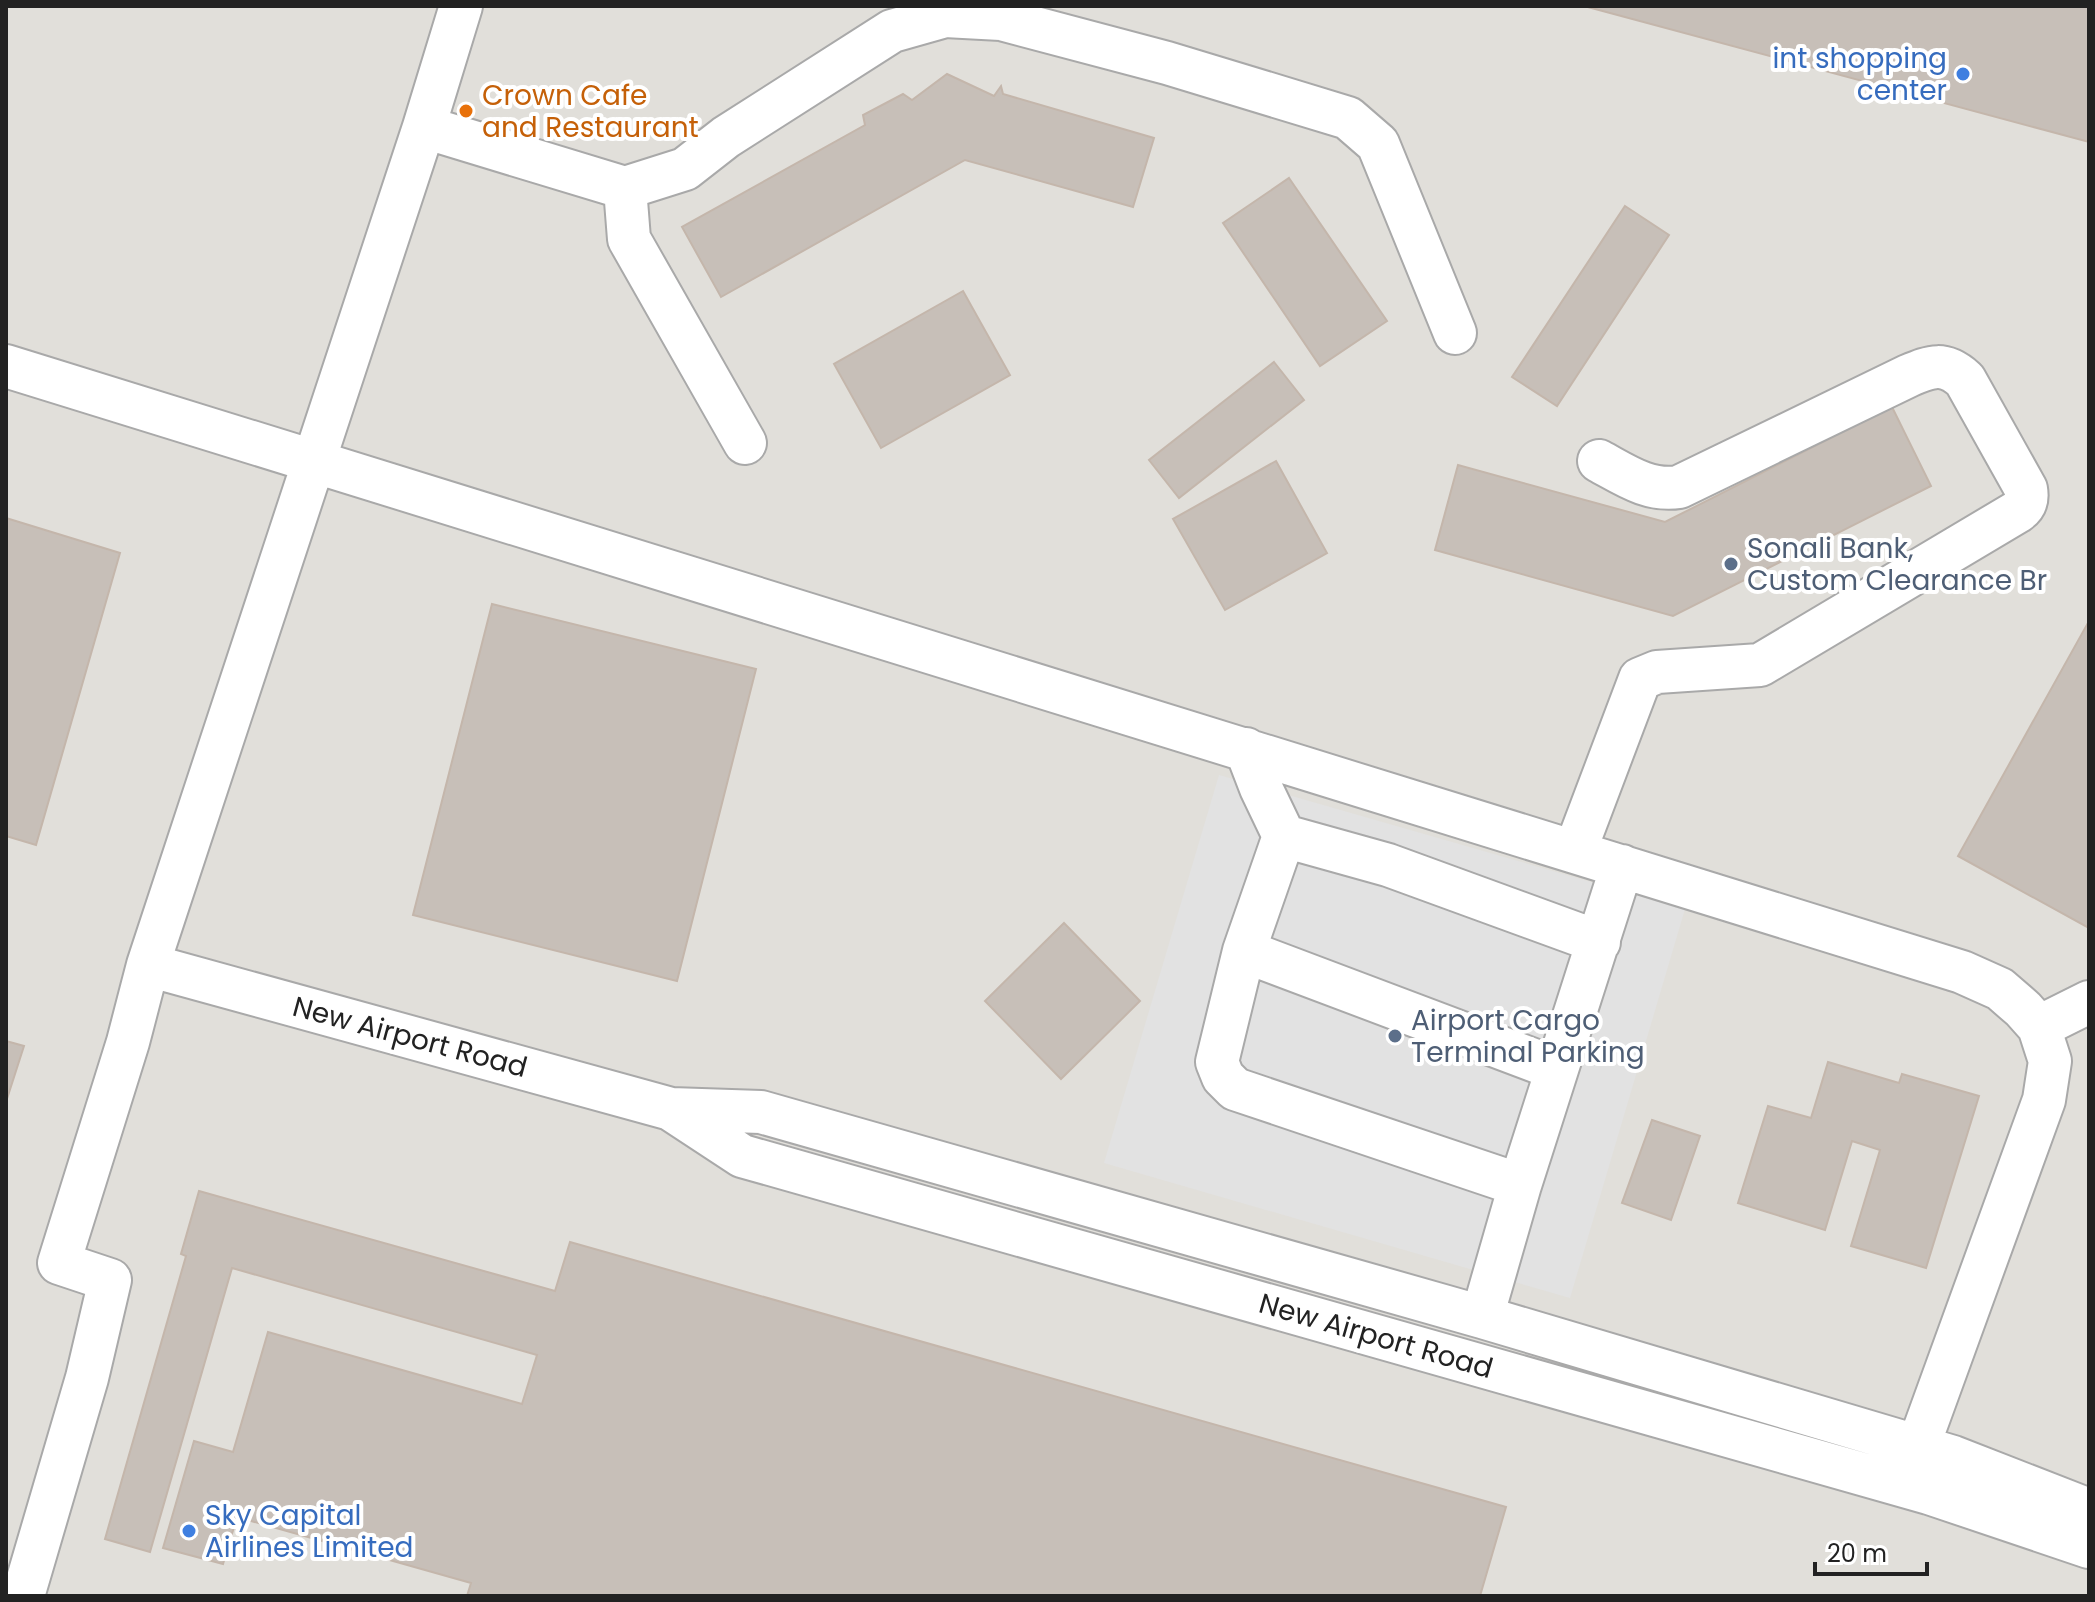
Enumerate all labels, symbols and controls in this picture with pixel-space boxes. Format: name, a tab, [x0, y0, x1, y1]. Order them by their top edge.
place label: int shopping center	[1772, 39, 1947, 110]
marker: int shopping center	[1954, 65, 1972, 83]
place label: Crown Cafe and Restaurant	[482, 76, 699, 147]
marker: Crown Cafe and Restaurant	[457, 102, 475, 120]
place label: Sonali Bank, Custom Clearance Br	[1747, 529, 2047, 600]
marker: Sonali Bank, Custom Clearance Br	[1722, 555, 1740, 573]
street label: New Airport Road	[288, 987, 532, 1087]
place label: Airport Cargo Terminal Parking	[1411, 1001, 1645, 1072]
marker: Airport Cargo Terminal Parking	[1386, 1027, 1404, 1045]
street label: New Airport Road	[1255, 1284, 1497, 1388]
place label: Sky Capital Airlines Limited	[205, 1496, 414, 1567]
marker: Sky Capital Airlines Limited	[180, 1522, 198, 1540]
scale bar	[1815, 1526, 1927, 1576]
text: 20 m	[1827, 1537, 1887, 1570]

